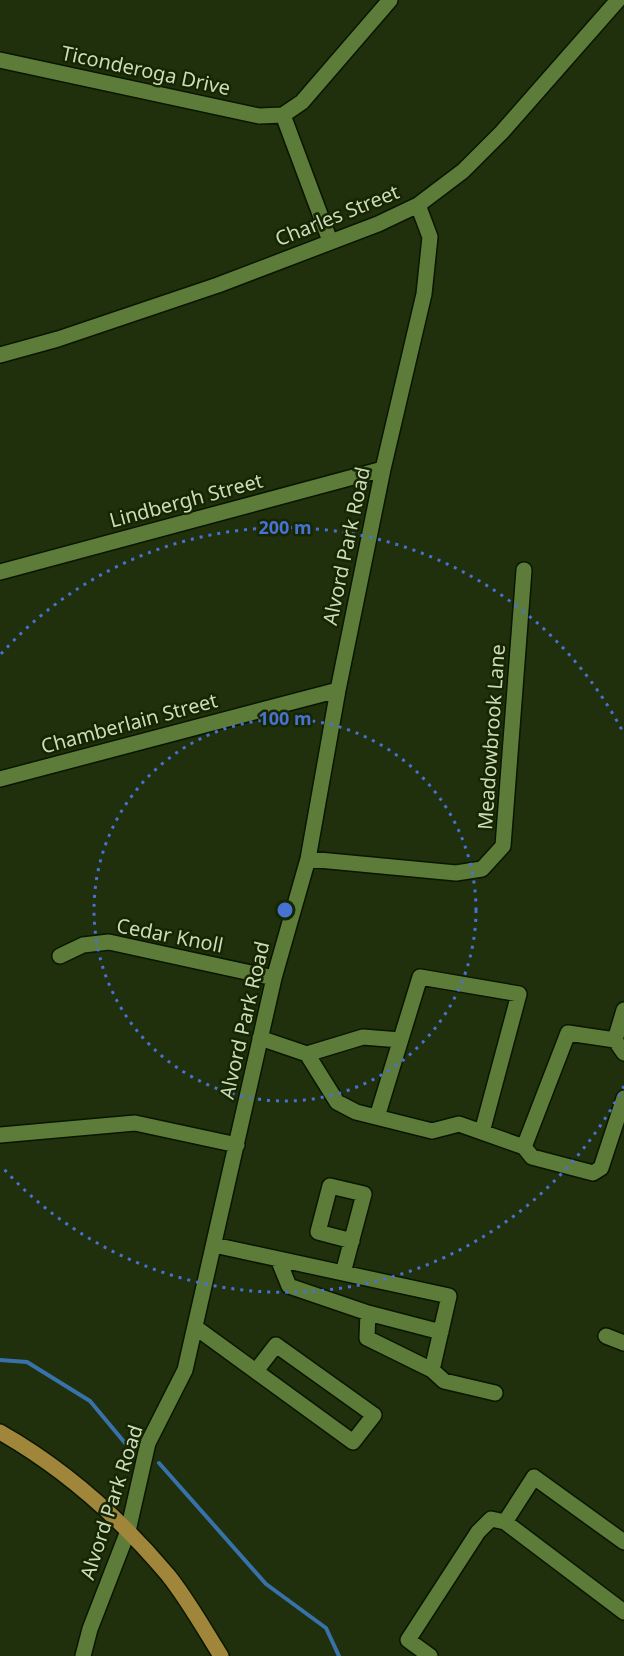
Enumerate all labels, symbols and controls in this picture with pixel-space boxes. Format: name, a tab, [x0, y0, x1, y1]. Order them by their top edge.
street label: Ticonderoga Drive	[59, 39, 233, 101]
street label: Charles Street	[271, 178, 403, 252]
street label: Alvord Park Road	[316, 464, 376, 628]
street label: Lindbergh Street	[106, 467, 266, 533]
text: 200 m	[258, 515, 312, 539]
street label: Meadowbrook Lane	[471, 643, 511, 831]
street label: Chamberlain Street	[38, 686, 220, 760]
text: 100 m	[258, 706, 312, 730]
centre of rings	[275, 900, 295, 920]
street label: Cedar Knoll	[114, 911, 226, 959]
street label: Alvord Park Road	[213, 938, 275, 1102]
street label: Alvord Park Road	[73, 1421, 149, 1583]

